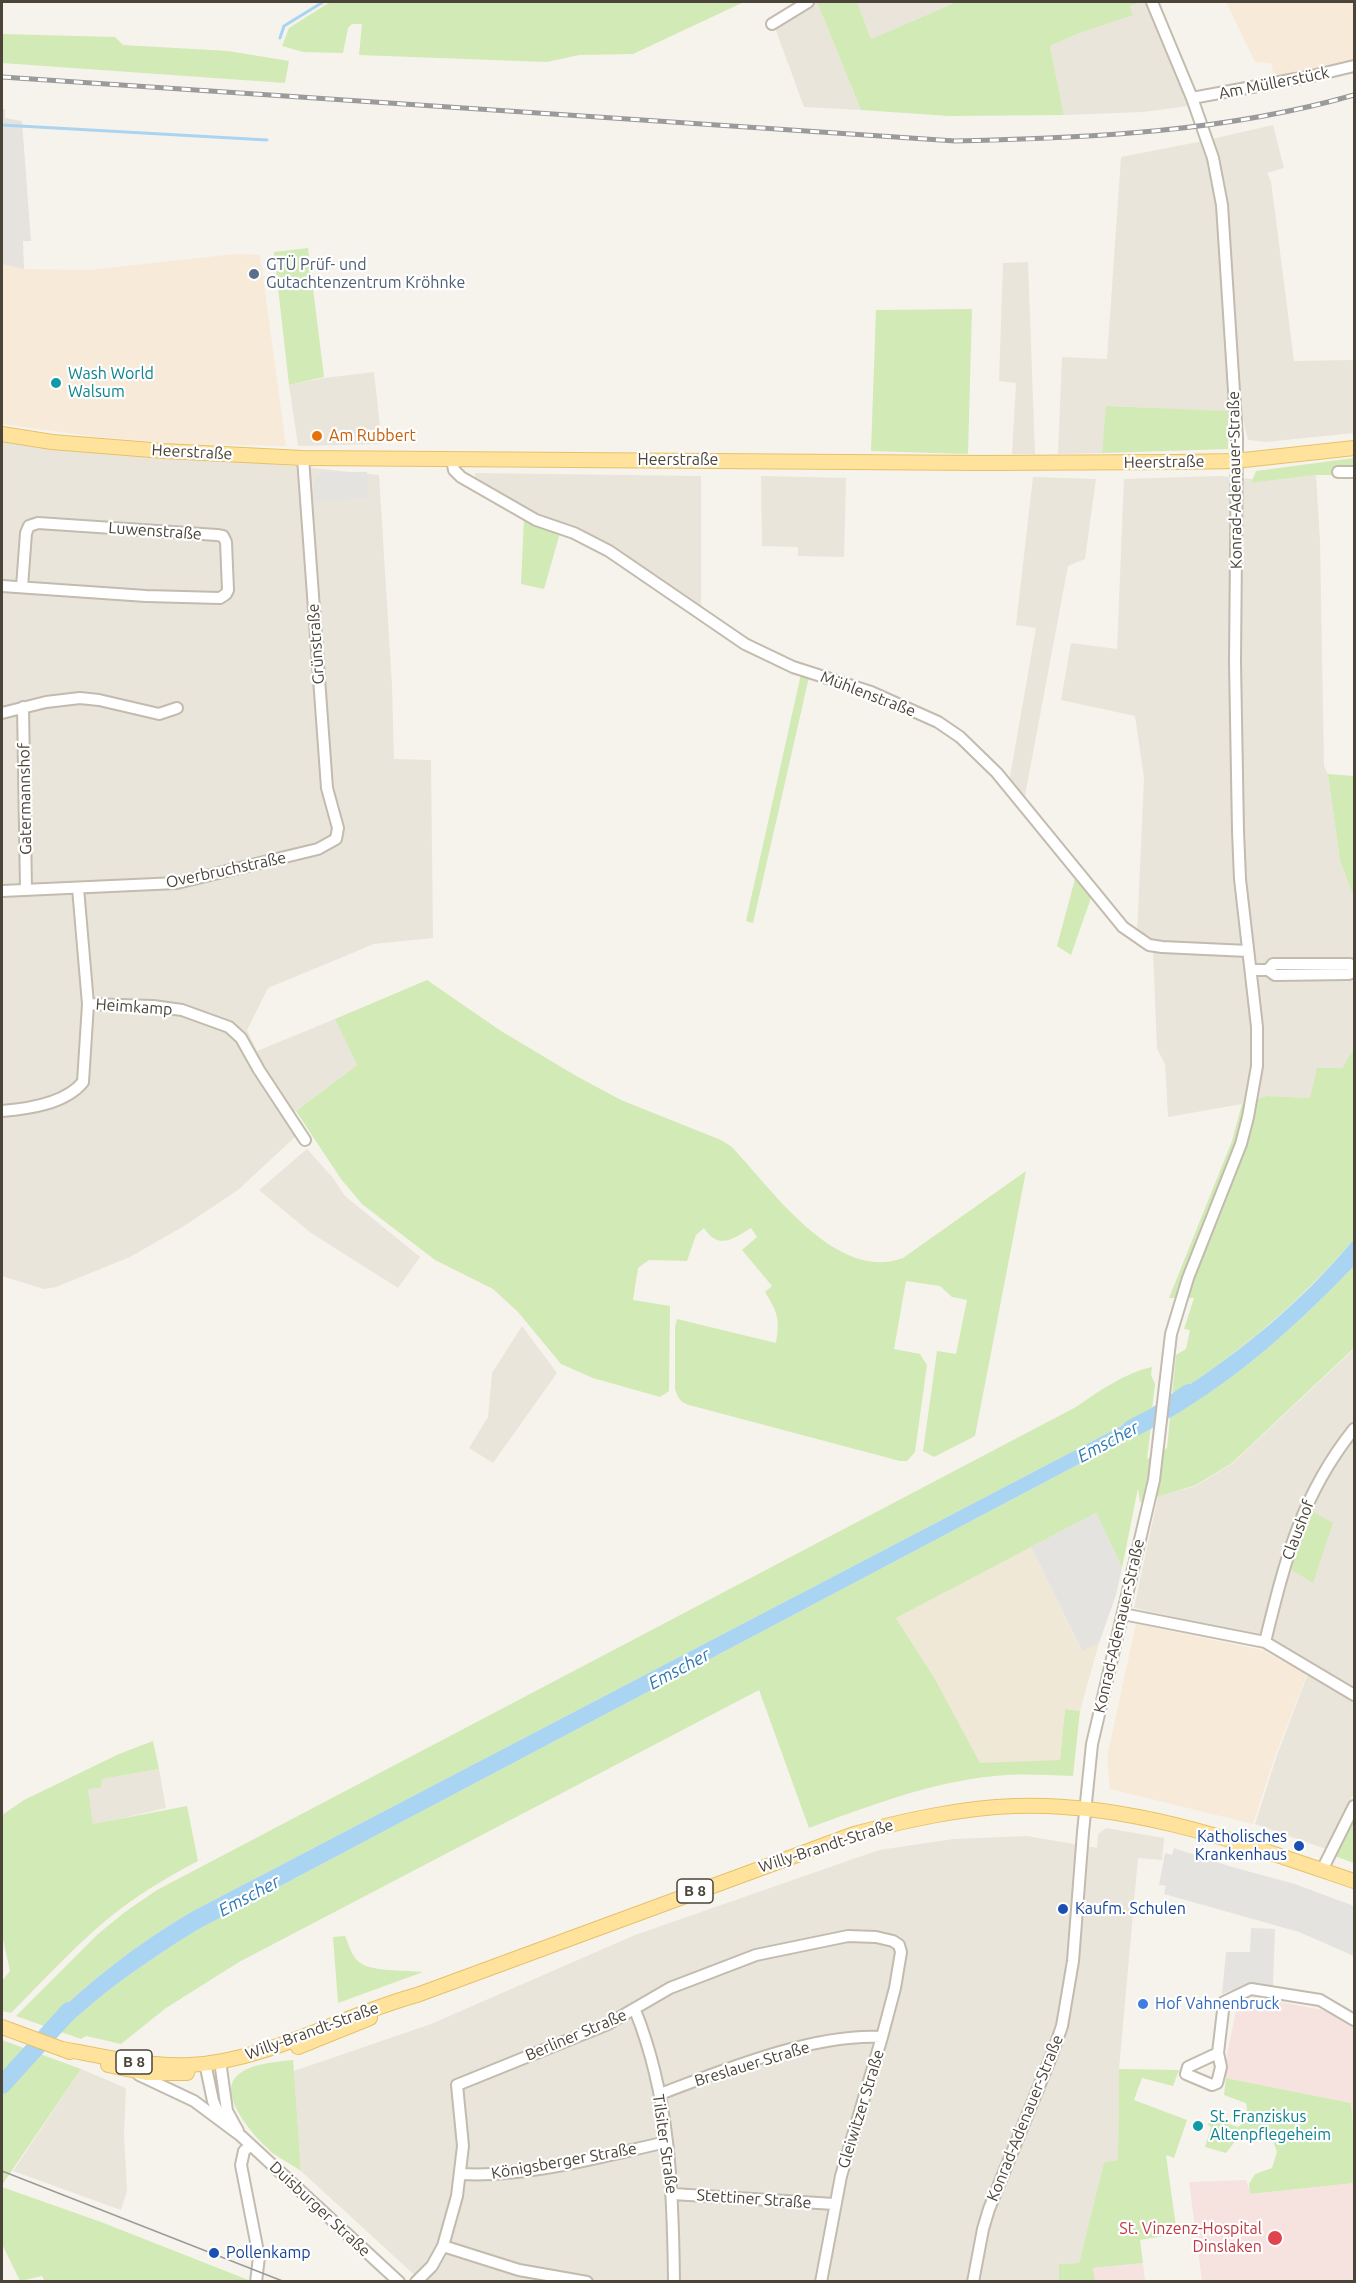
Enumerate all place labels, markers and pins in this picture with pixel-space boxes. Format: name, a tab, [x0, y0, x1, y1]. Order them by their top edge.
place label: GTÜ Prüf- und Gutachtenzentrum Kröhnke	[266, 255, 465, 293]
marker: GTÜ Prüf- und Gutachtenzentrum Kröhnke	[247, 267, 261, 281]
place label: Wash World Walsum	[68, 364, 154, 402]
marker: Wash World Walsum	[49, 376, 63, 390]
place label: Am Rubbert	[329, 426, 416, 446]
marker: Am Rubbert	[310, 429, 324, 443]
place label: Katholisches Krankenhaus	[1195, 1827, 1287, 1865]
marker: Katholisches Krankenhaus	[1292, 1839, 1306, 1853]
place label: Kaufm. Schulen	[1075, 1899, 1186, 1919]
marker: Kaufm. Schulen	[1056, 1902, 1070, 1916]
place label: Hof Vahnenbruck	[1155, 1994, 1280, 2014]
marker: Hof Vahnenbruck	[1136, 1997, 1150, 2011]
place label: St. Franziskus Altenpflegeheim	[1210, 2107, 1331, 2145]
marker: St. Franziskus Altenpflegeheim	[1191, 2119, 1205, 2133]
place label: St. Vinzenz-Hospital Dinslaken	[1119, 2219, 1262, 2257]
marker: St. Vinzenz-Hospital Dinslaken	[1266, 2229, 1284, 2247]
place label: Pollenkamp	[226, 2243, 311, 2263]
marker: Pollenkamp	[207, 2246, 221, 2260]

